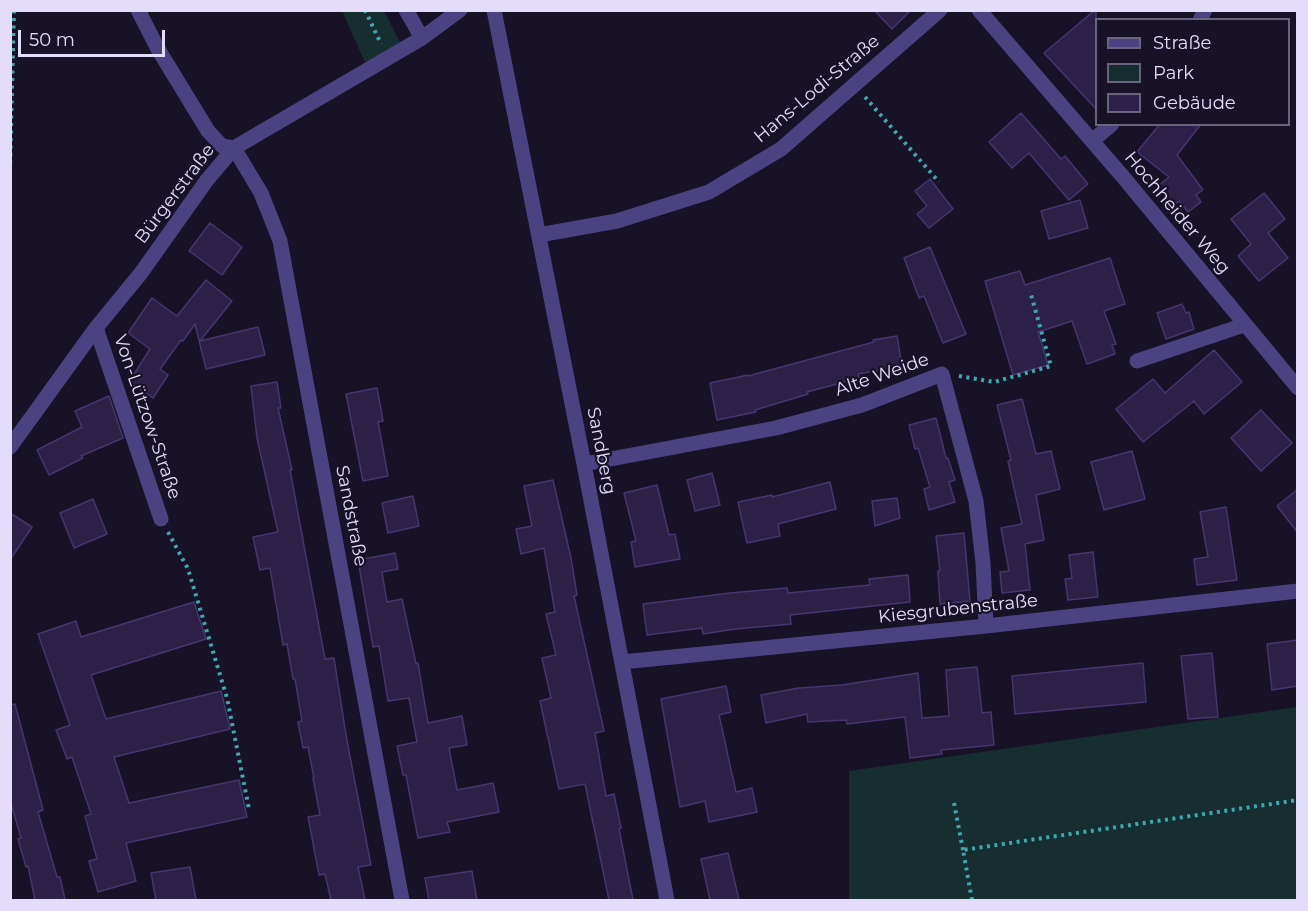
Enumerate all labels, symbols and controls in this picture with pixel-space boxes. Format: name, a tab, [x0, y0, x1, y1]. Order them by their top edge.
scale bar	[21, 18, 168, 56]
legend	[1095, 18, 1290, 126]
text: 50 m	[29, 29, 75, 51]
street label: Hans-Lodi-Straße	[750, 30, 884, 148]
text: Straße	[1153, 32, 1211, 54]
text: Park	[1153, 62, 1194, 84]
text: Gebäude	[1153, 92, 1236, 114]
street label: Bürgerstraße	[131, 140, 219, 248]
street label: Hochheider Weg	[1119, 147, 1235, 279]
street label: Von-Lützow-Straße	[109, 332, 185, 502]
street label: Alte Weide	[832, 349, 932, 401]
street label: Sandberg	[582, 406, 620, 496]
street label: Sandstraße	[331, 464, 371, 568]
street label: Kiesgrubenstraße	[877, 590, 1039, 628]

